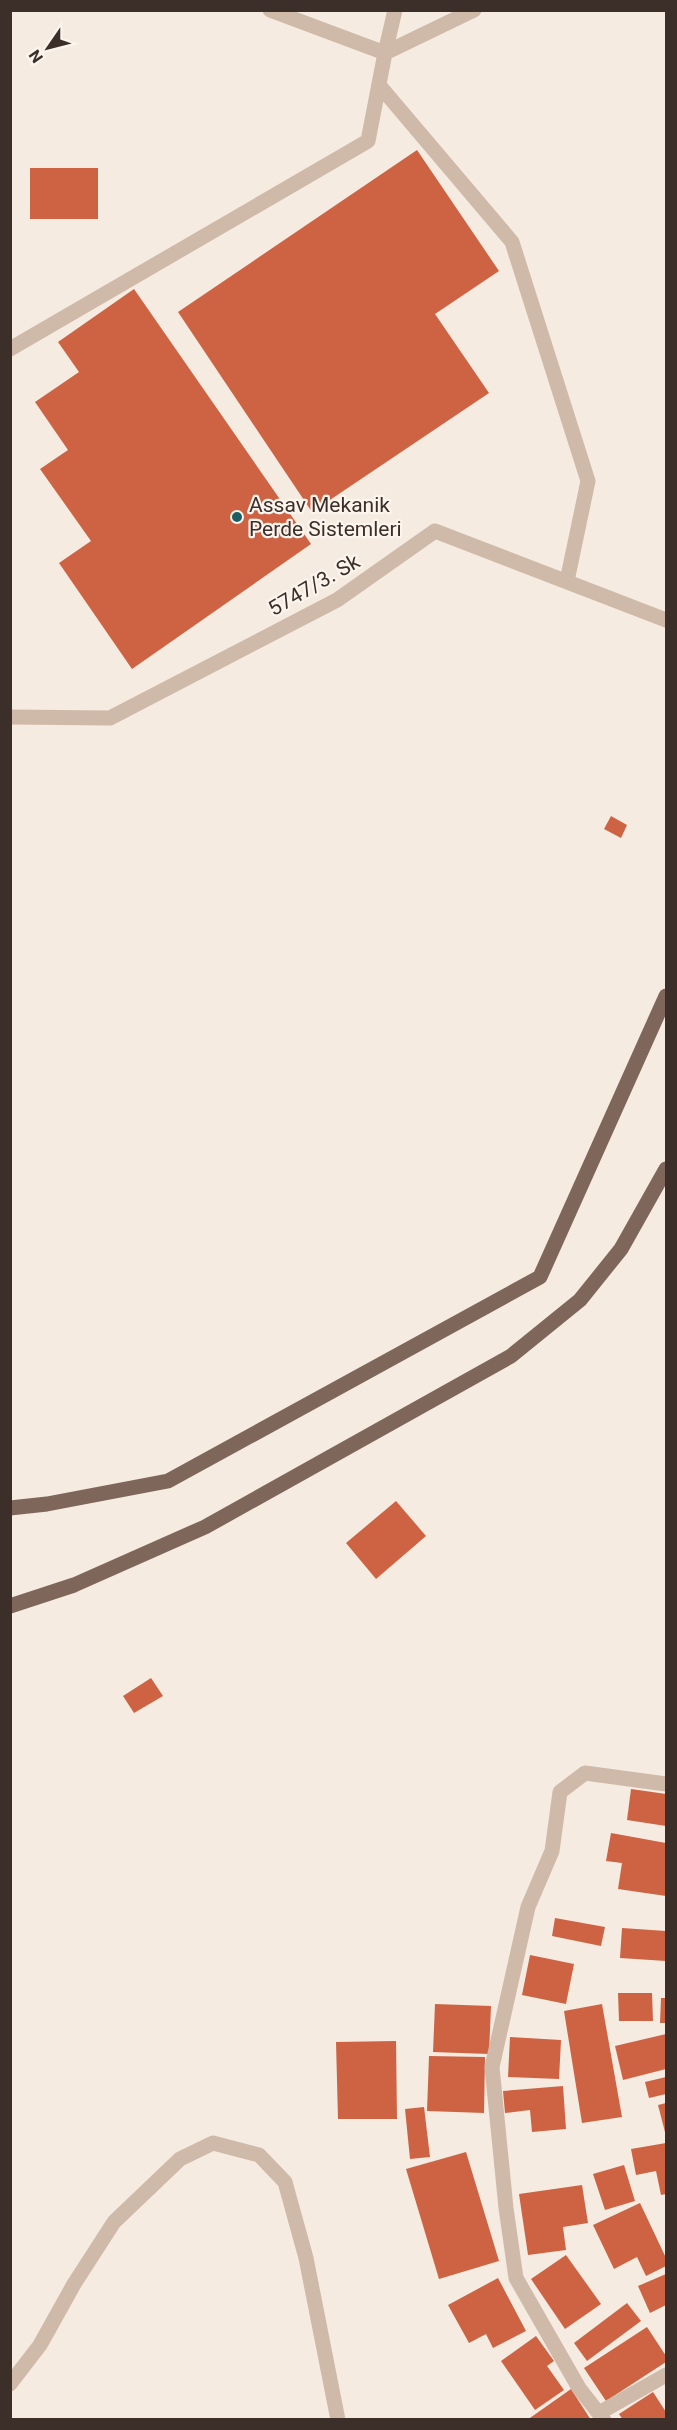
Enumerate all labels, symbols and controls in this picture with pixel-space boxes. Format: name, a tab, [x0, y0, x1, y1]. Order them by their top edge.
north arrow	[18, 18, 78, 78]
text: N	[25, 46, 47, 66]
place label: Assav Mekanik Perde Sistemleri	[249, 493, 402, 541]
marker: Assav Mekanik Perde Sistemleri	[230, 510, 244, 524]
street label: 5747/3. Sk	[264, 549, 364, 621]

